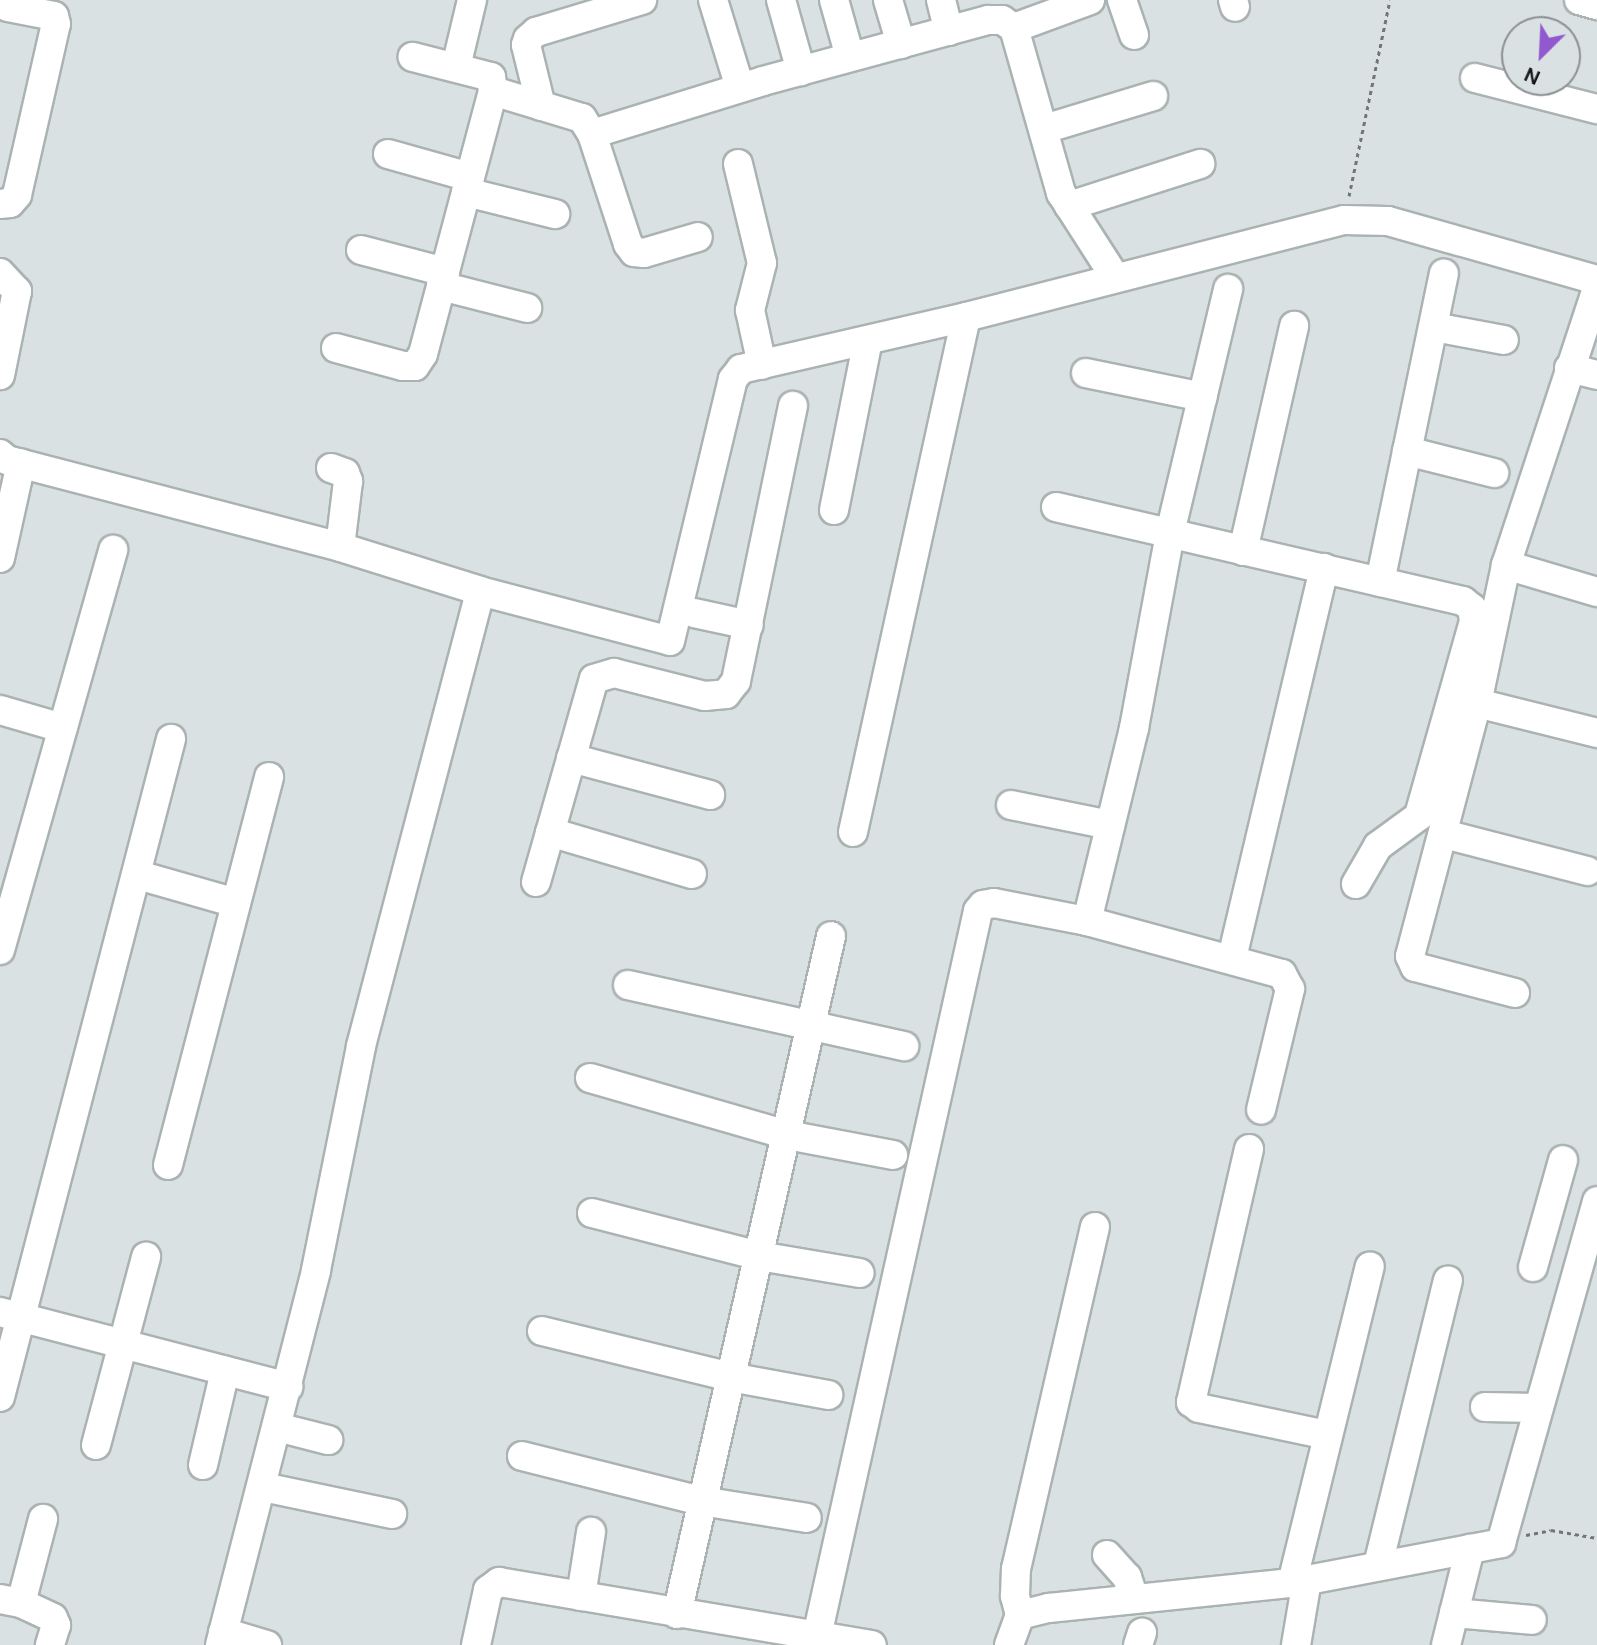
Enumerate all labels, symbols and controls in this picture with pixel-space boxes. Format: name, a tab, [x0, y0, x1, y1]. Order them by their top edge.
north arrow	[1501, 16, 1581, 96]
text: N	[1520, 61, 1545, 91]

